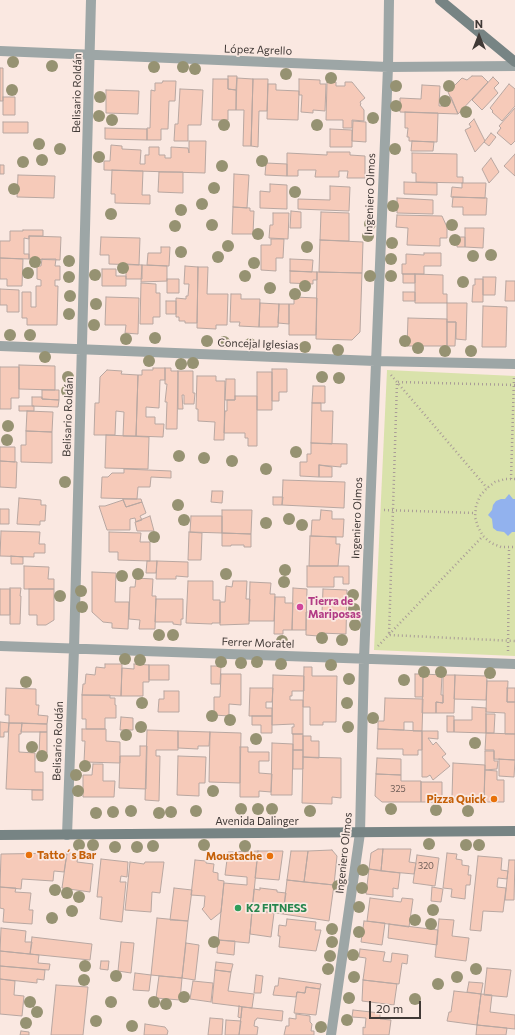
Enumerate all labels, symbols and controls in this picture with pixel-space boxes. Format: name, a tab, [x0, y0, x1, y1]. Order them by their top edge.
north arrow	[459, 16, 499, 56]
text: N	[475, 17, 483, 30]
street label: López Agrello	[224, 42, 292, 58]
street label: Belisario Roldán	[70, 53, 84, 133]
street label: Ingeniero Olmos	[362, 153, 378, 235]
street label: Concejal Iglesias	[217, 336, 299, 352]
street label: Belisario Roldán	[60, 377, 76, 457]
street label: Ingeniero Olmos	[349, 477, 365, 559]
place label: Tierra de Mariposas	[308, 594, 361, 620]
marker: Tierra de Mariposas	[295, 602, 305, 612]
street label: Ferrer Moratel	[221, 635, 295, 651]
street label: Belisario Roldán	[50, 701, 66, 781]
house number: 325	[390, 784, 406, 794]
place label: Pizza Quick	[427, 792, 486, 806]
marker: Pizza Quick	[489, 794, 499, 804]
street label: Ingeniero Olmos	[333, 812, 355, 894]
street label: Avenida Dalinger	[215, 814, 299, 828]
place label: Tatto´s Bar	[37, 848, 96, 862]
place label: Moustache	[206, 849, 262, 863]
marker: Tatto´s Bar	[24, 850, 34, 860]
marker: Moustache	[265, 851, 275, 861]
house number: 320	[418, 861, 434, 871]
place label: K2 FITNESS	[246, 901, 307, 915]
marker: K2 FITNESS	[233, 903, 243, 913]
scale bar	[371, 993, 423, 1019]
text: 20 m	[376, 1001, 403, 1015]

